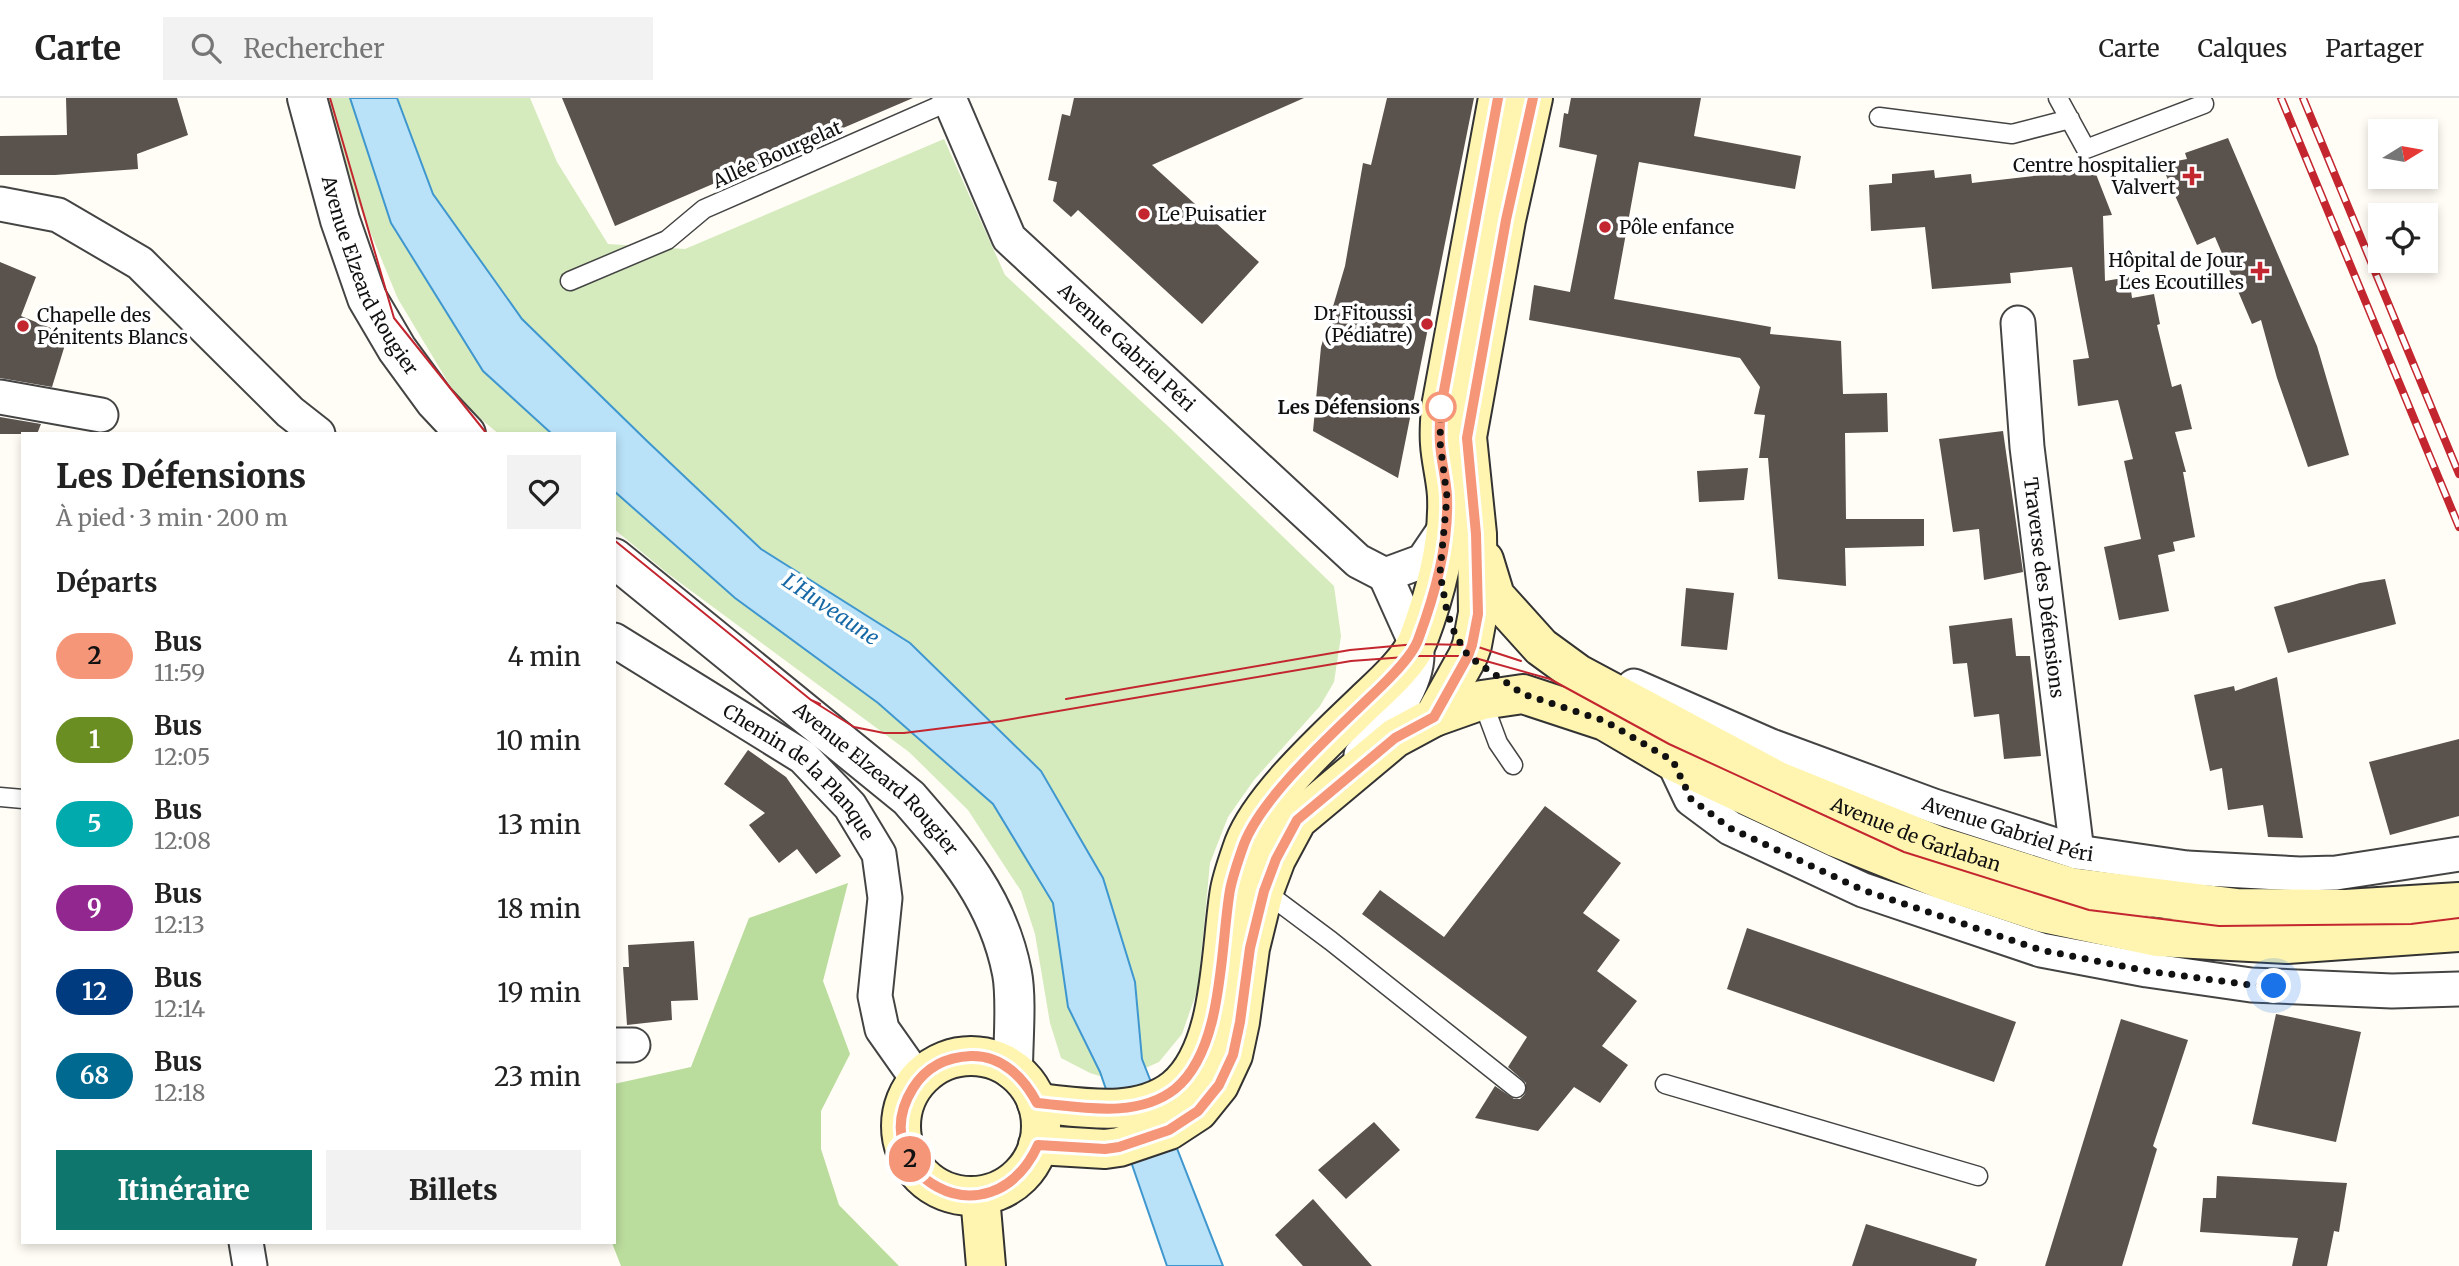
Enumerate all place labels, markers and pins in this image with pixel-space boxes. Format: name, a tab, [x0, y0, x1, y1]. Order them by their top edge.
place label: Centre hospitalier Valvert	[2013, 153, 2177, 199]
marker: Centre hospitalier Valvert	[2182, 166, 2202, 186]
place label: Le Puisatier	[1158, 202, 1267, 226]
marker: Le Puisatier	[1136, 206, 1152, 222]
place label: Pôle enfance	[1619, 215, 1734, 239]
marker: Pôle enfance	[1597, 219, 1613, 235]
place label: Hôpital de Jour Les Ecoutilles	[2108, 248, 2244, 294]
marker: Hôpital de Jour Les Ecoutilles	[2250, 261, 2270, 281]
place label: Dr Fitoussi (Pédiatre)	[1314, 301, 1413, 347]
place label: Chapelle des Pénitents Blancs	[37, 303, 188, 349]
marker: Dr Fitoussi (Pédiatre)	[1419, 316, 1435, 332]
marker: Chapelle des Pénitents Blancs	[15, 318, 31, 334]
marker: Les Défensions	[1426, 392, 1456, 422]
place label: Les Défensions	[1277, 395, 1420, 419]

